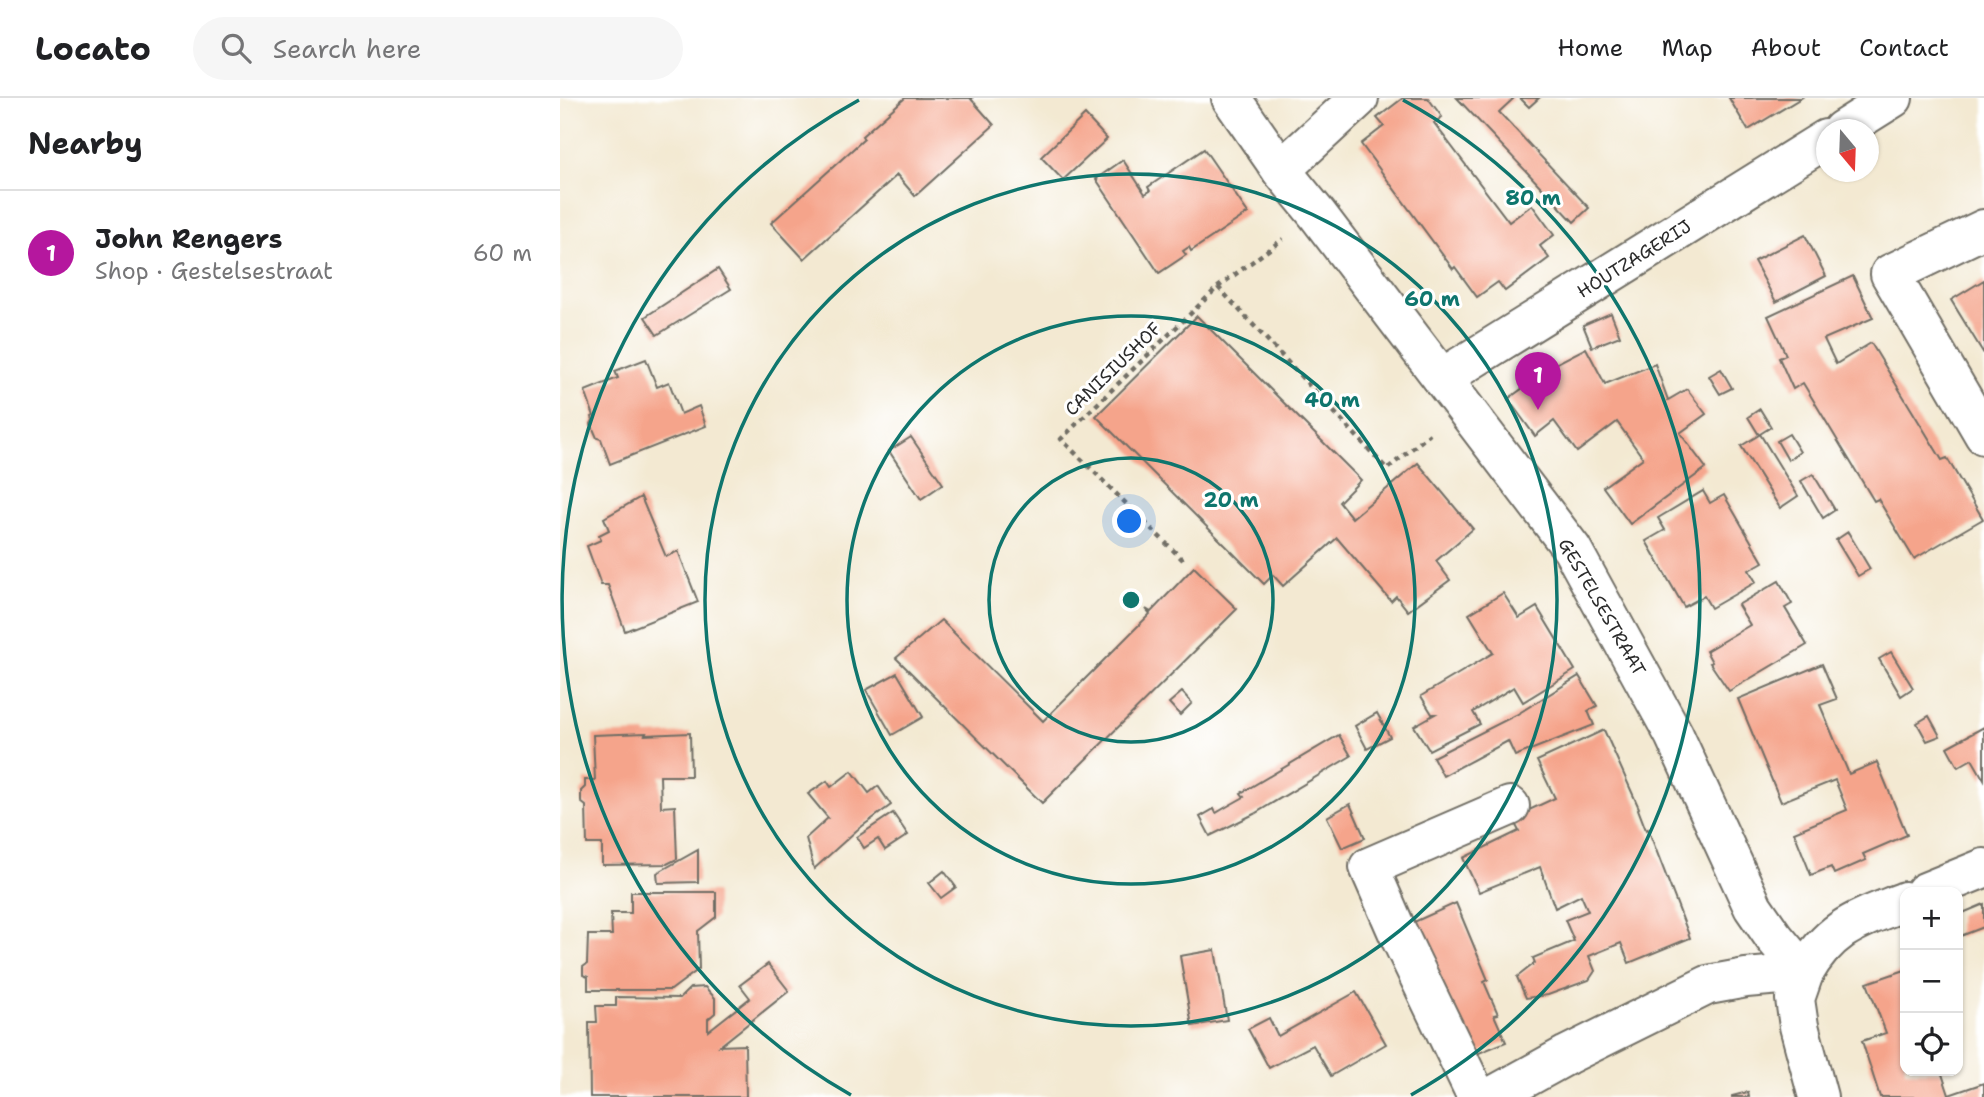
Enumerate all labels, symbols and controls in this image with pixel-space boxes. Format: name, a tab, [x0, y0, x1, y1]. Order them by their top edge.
search box	[193, 17, 683, 80]
text: Locato	[35, 26, 151, 71]
icon: search	[217, 29, 255, 67]
text: Search here	[273, 31, 421, 66]
text: Home	[1557, 32, 1623, 64]
text: Map	[1661, 32, 1713, 64]
text: About	[1751, 32, 1821, 64]
text: Contact	[1859, 32, 1949, 64]
north arrow	[1816, 119, 1879, 182]
text: Nearby	[28, 123, 143, 164]
text: 80 m	[1505, 184, 1561, 212]
street label: HOUTZAGERIJ	[1572, 214, 1696, 304]
text: John Rengers	[95, 221, 282, 256]
text: 1	[46, 238, 56, 268]
text: 60 m	[473, 238, 532, 268]
text: Shop · Gestelsestraat	[95, 256, 333, 286]
text: 60 m	[1404, 285, 1460, 313]
street label: CANISIUSHOF	[1060, 317, 1166, 421]
pin: 1	[1515, 352, 1561, 410]
text: 40 m	[1304, 386, 1360, 414]
text: 20 m	[1203, 486, 1259, 514]
your location	[1112, 504, 1146, 538]
street label: GESTELSESTRAAT	[1553, 534, 1651, 680]
centre of rings	[1119, 588, 1143, 612]
map controls	[1900, 887, 1963, 1076]
button: +	[1900, 887, 1963, 950]
button: −	[1900, 950, 1963, 1013]
button: locate	[1900, 1013, 1963, 1076]

